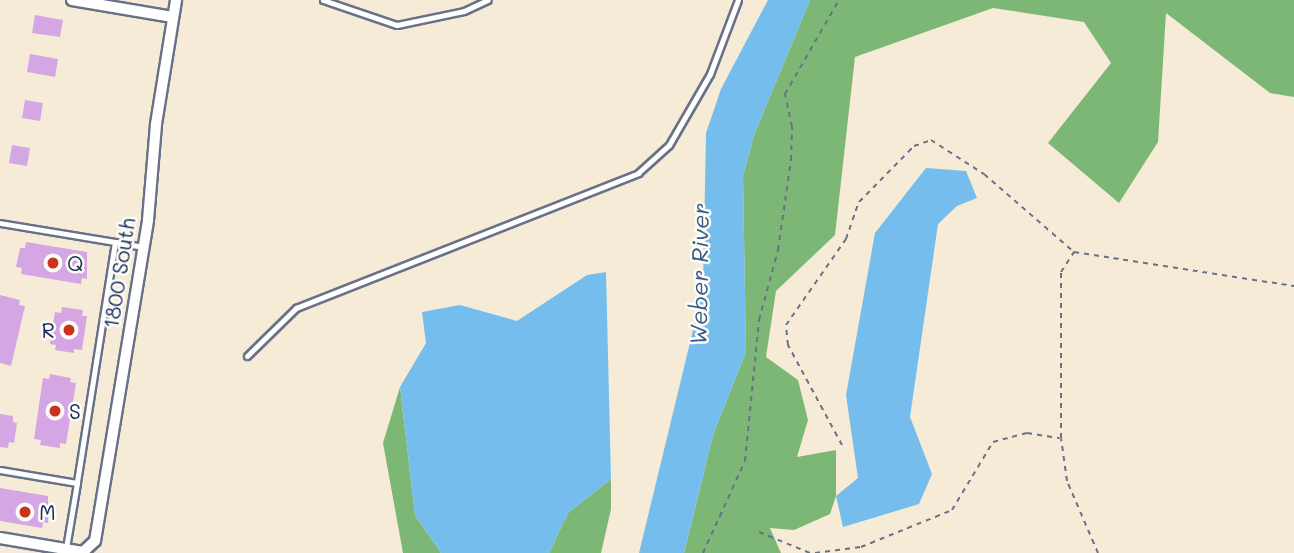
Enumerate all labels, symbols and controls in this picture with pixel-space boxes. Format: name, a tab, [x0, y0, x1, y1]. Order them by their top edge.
water label: Weber River	[684, 203, 714, 345]
street label: 1800 South	[98, 216, 140, 330]
place label: Q	[67, 250, 83, 276]
marker: Q	[45, 255, 61, 271]
place label: R	[42, 317, 55, 343]
marker: R	[61, 322, 77, 338]
place label: S	[69, 398, 81, 424]
marker: S	[47, 403, 63, 419]
place label: M	[39, 499, 56, 525]
marker: M	[17, 504, 33, 520]

